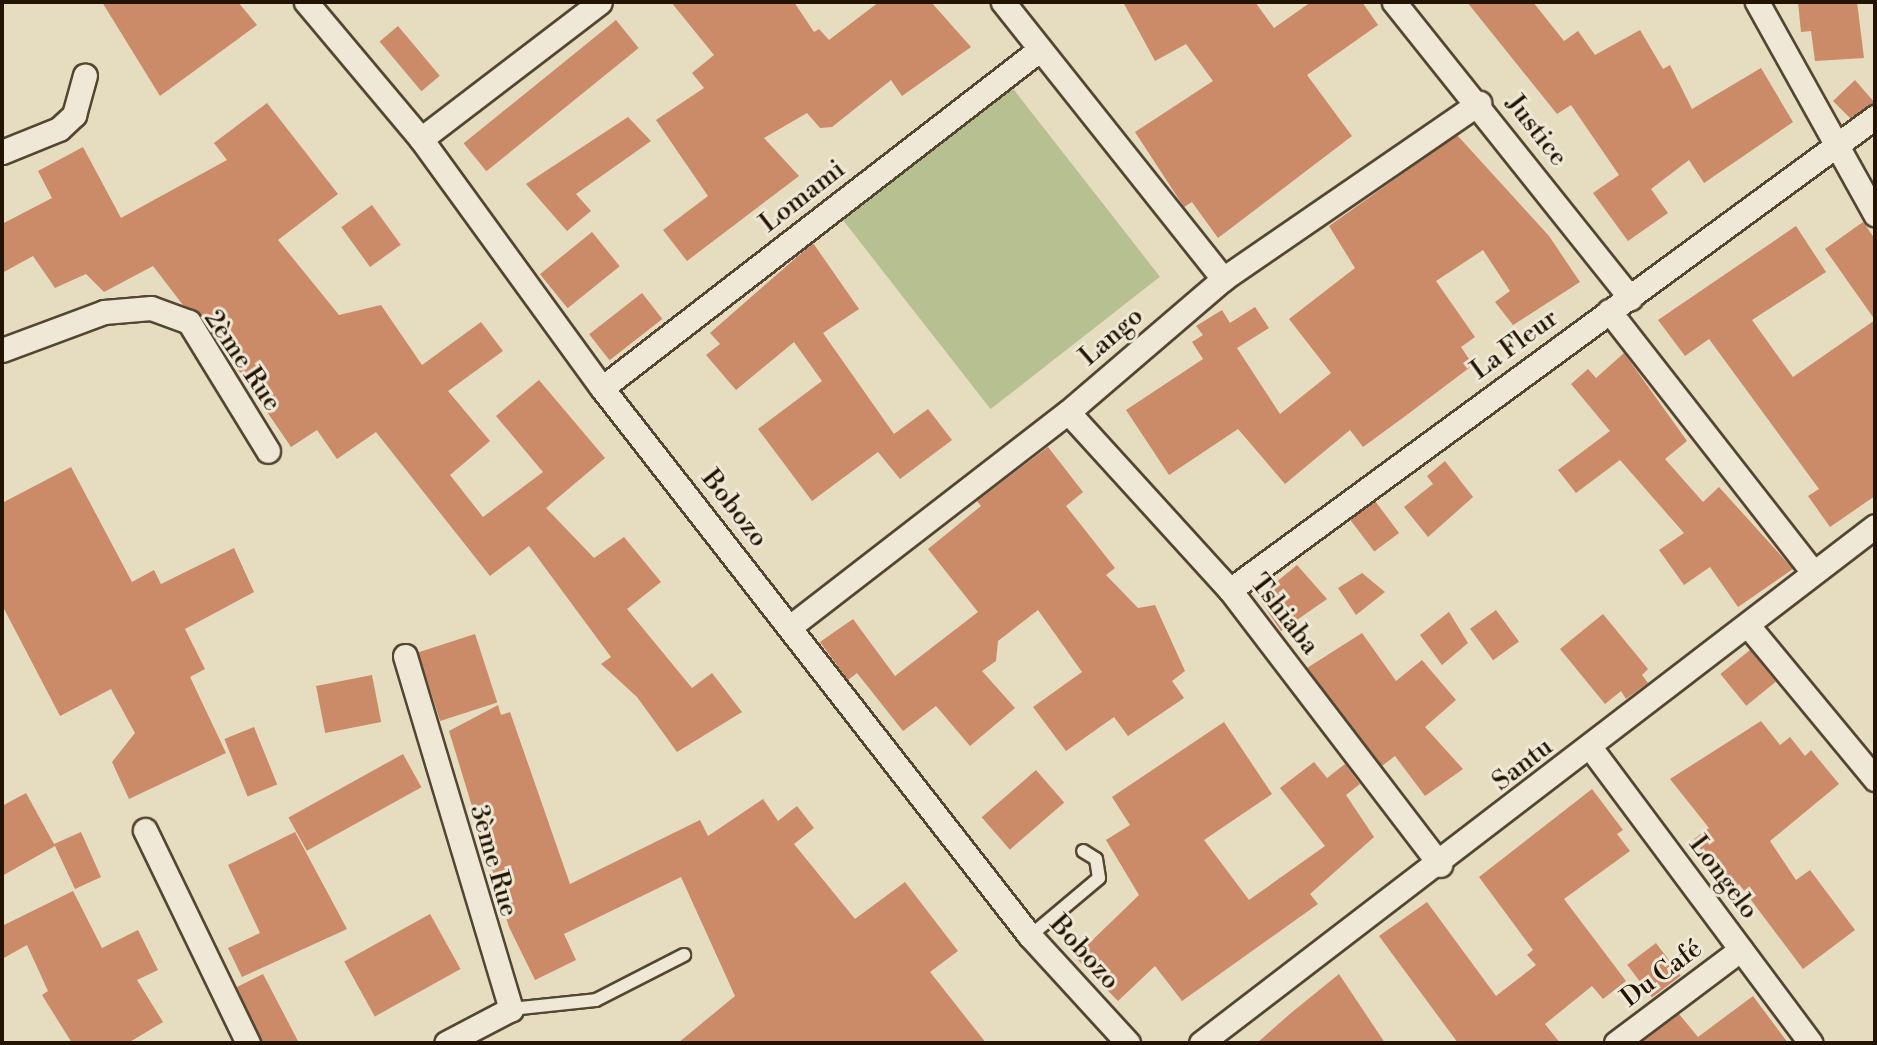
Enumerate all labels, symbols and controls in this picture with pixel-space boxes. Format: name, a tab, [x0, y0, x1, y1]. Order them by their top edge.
street label: Justice	[1499, 89, 1573, 173]
street label: Lomami	[754, 154, 852, 240]
street label: Lango	[1074, 301, 1150, 373]
street label: La Fleur	[1465, 303, 1565, 387]
street label: 2ème Rue	[197, 305, 287, 417]
street label: Bobozo	[694, 464, 774, 554]
street label: Tshiaba	[1243, 569, 1325, 661]
street label: Santu	[1487, 732, 1559, 798]
street label: 3ème Rue	[462, 802, 524, 920]
street label: Longelo	[1682, 830, 1764, 926]
street label: Bobozo	[1042, 909, 1126, 997]
street label: Du Café	[1615, 933, 1709, 1015]

